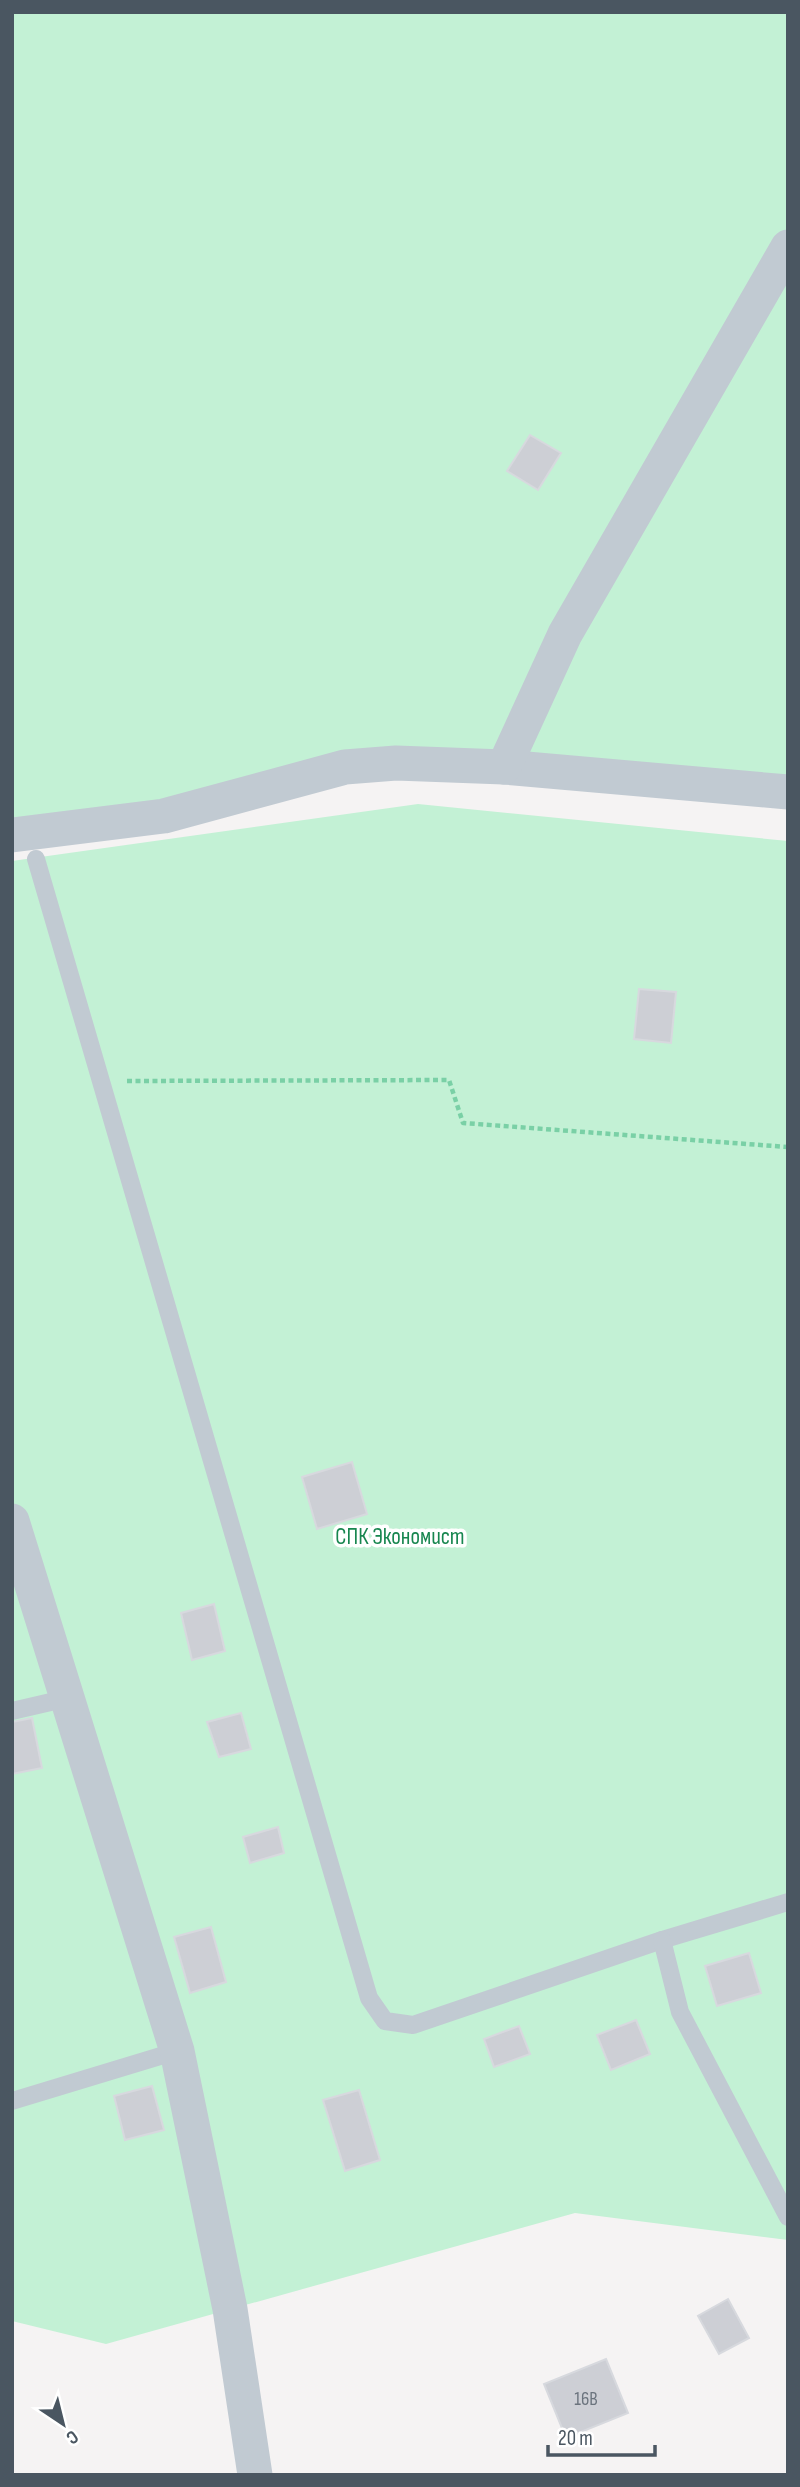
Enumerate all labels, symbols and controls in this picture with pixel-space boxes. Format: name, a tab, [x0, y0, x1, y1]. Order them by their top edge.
park label: СПК Экономист	[335, 1523, 465, 1551]
house number: 16В	[574, 2388, 598, 2411]
north arrow	[28, 2389, 98, 2459]
scale bar	[548, 2414, 655, 2458]
text: С	[61, 2424, 82, 2449]
text: 20 m	[558, 2426, 593, 2451]

